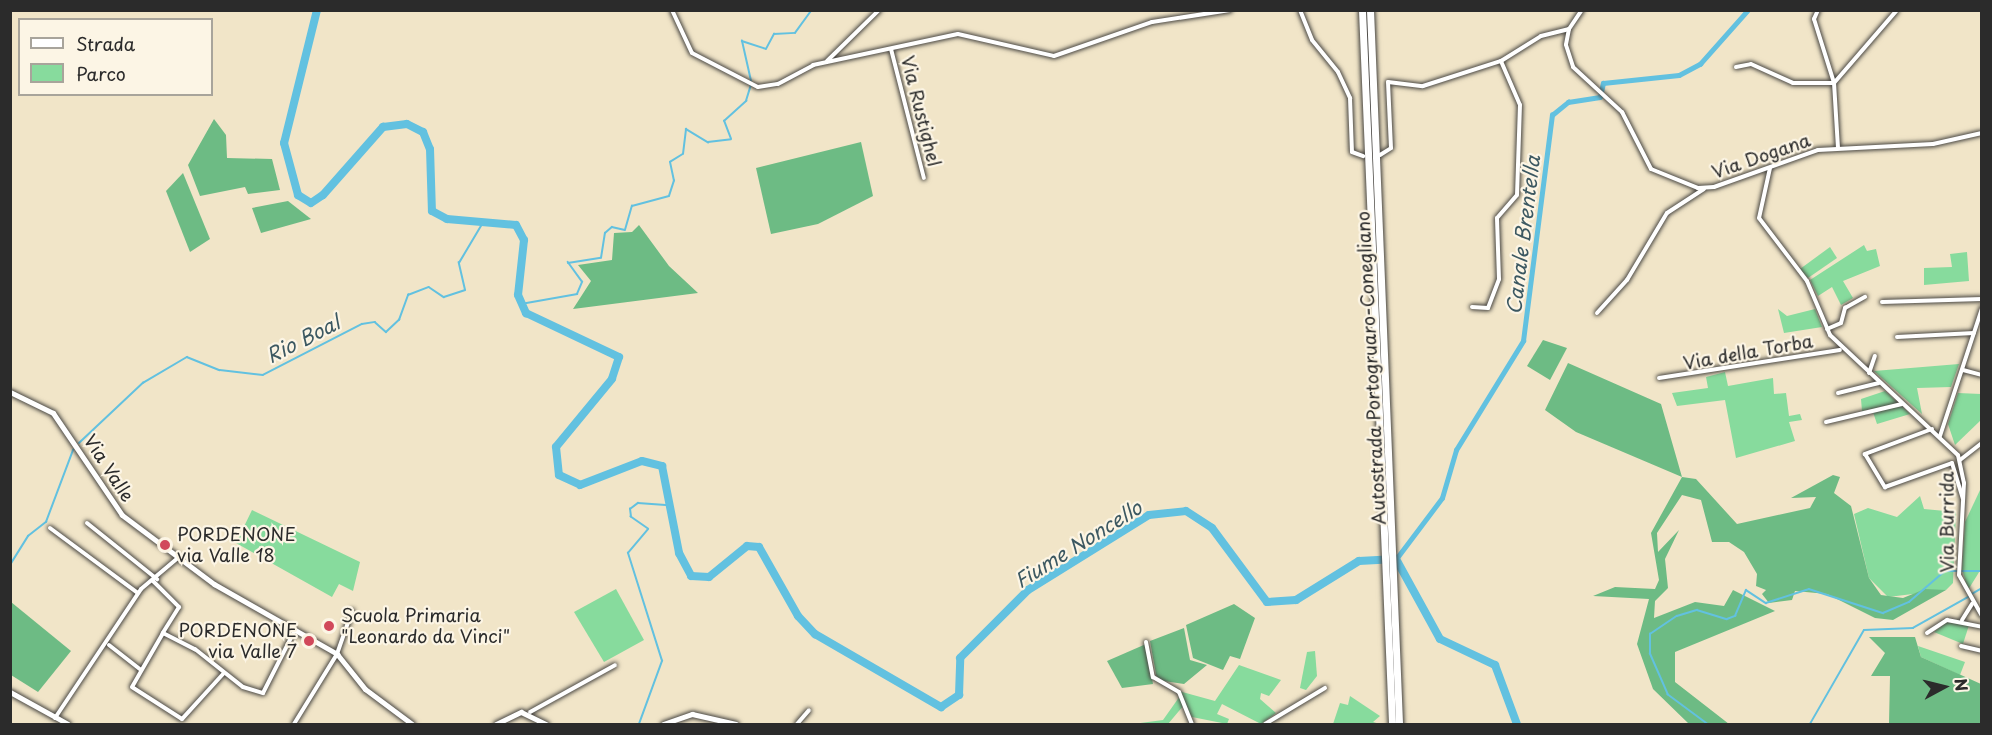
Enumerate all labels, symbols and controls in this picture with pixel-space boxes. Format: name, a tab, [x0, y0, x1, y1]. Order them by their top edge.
legend	[18, 18, 213, 96]
text: Strada	[76, 30, 135, 57]
street label: Via Rustighel	[897, 54, 945, 168]
text: Parco	[76, 60, 126, 87]
street label: Via Dogana	[1709, 129, 1813, 183]
water label: Canale Brentella	[1501, 153, 1545, 317]
street label: Autostrada Portogruaro-Conegliano	[1352, 211, 1390, 525]
water label: Rio Boal	[262, 310, 344, 368]
street label: Via della Torba	[1682, 330, 1814, 374]
street label: Via Valle	[79, 431, 139, 505]
street label: Via Burrida	[1936, 472, 1958, 572]
water label: Fiume Noncello	[1010, 495, 1146, 593]
place label: PORDENONE via Valle 18	[177, 524, 296, 566]
marker: PORDENONE via Valle 18	[158, 538, 172, 552]
place label: Scuola Primaria "Leonardo da Vinci"	[341, 605, 510, 648]
marker: Scuola Primaria "Leonardo da Vinci"	[322, 619, 336, 633]
place label: PORDENONE via Valle 7	[178, 620, 297, 662]
marker: PORDENONE via Valle 7	[302, 634, 316, 648]
north arrow	[1914, 657, 1974, 717]
text: N	[1949, 677, 1975, 693]

